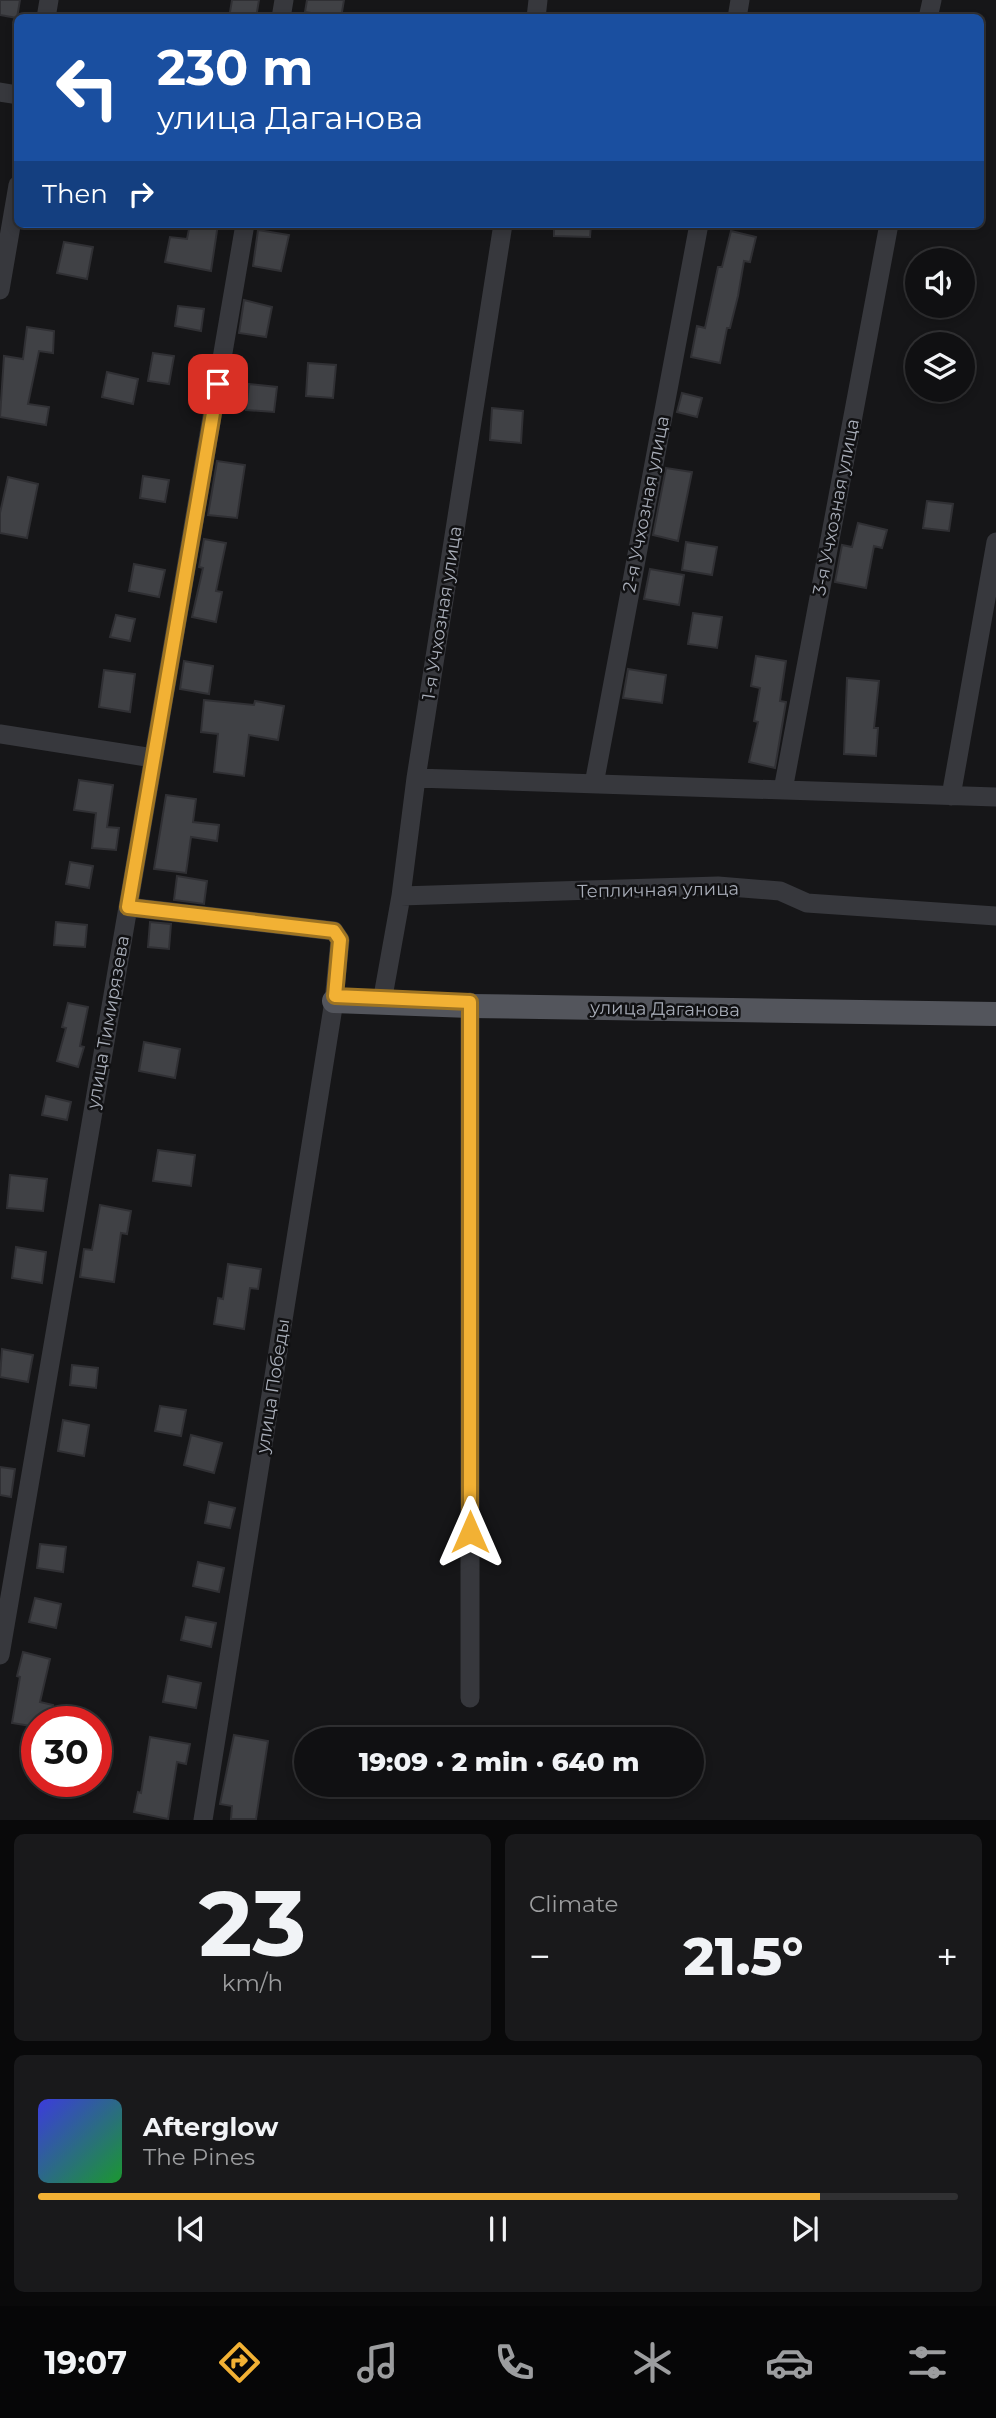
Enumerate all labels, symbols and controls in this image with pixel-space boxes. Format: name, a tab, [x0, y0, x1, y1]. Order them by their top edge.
text: 230 m	[157, 38, 313, 97]
icon: left	[42, 42, 133, 133]
text: улица Даганова	[157, 98, 423, 137]
icon: right	[122, 175, 160, 213]
text: Then	[42, 178, 108, 210]
map controls	[905, 248, 975, 402]
button: sound	[905, 248, 975, 318]
button: layers	[905, 332, 975, 402]
pin	[188, 354, 248, 414]
icon: arrive	[199, 365, 237, 403]
street label: 2-я Учхозная улица	[618, 414, 674, 594]
street label: 3-я Учхозная улица	[808, 417, 864, 597]
street label: 1-я Учхозная улица	[417, 524, 467, 702]
street label: Тепличная улица	[577, 878, 739, 902]
street label: улица Тимирязева	[82, 934, 134, 1111]
street label: улица Даганова	[589, 997, 740, 1021]
street label: улица Победы	[251, 1317, 294, 1456]
position arrow	[433, 1495, 507, 1569]
speed limit sign: 30	[21, 1706, 112, 1797]
text: 19:09 · 2 min · 640 m	[359, 1746, 639, 1778]
text: 23	[199, 1868, 306, 1979]
text: Climate	[529, 1890, 618, 1918]
text: 21.5°	[684, 1925, 804, 1988]
text: −	[529, 1933, 551, 1980]
text: +	[936, 1933, 958, 1980]
text: km/h	[222, 1969, 283, 1997]
text: Afterglow	[143, 2111, 278, 2143]
text: The Pines	[143, 2143, 255, 2171]
icon: previous	[172, 2210, 210, 2248]
icon: pause	[479, 2210, 517, 2248]
icon: next	[786, 2210, 824, 2248]
icon: directions	[215, 2338, 264, 2387]
icon: music	[353, 2338, 402, 2387]
icon: phone	[490, 2338, 539, 2387]
icon: climate	[628, 2338, 677, 2387]
icon: car	[765, 2338, 814, 2387]
icon: filters	[903, 2338, 952, 2387]
text: 19:07	[44, 2343, 127, 2382]

